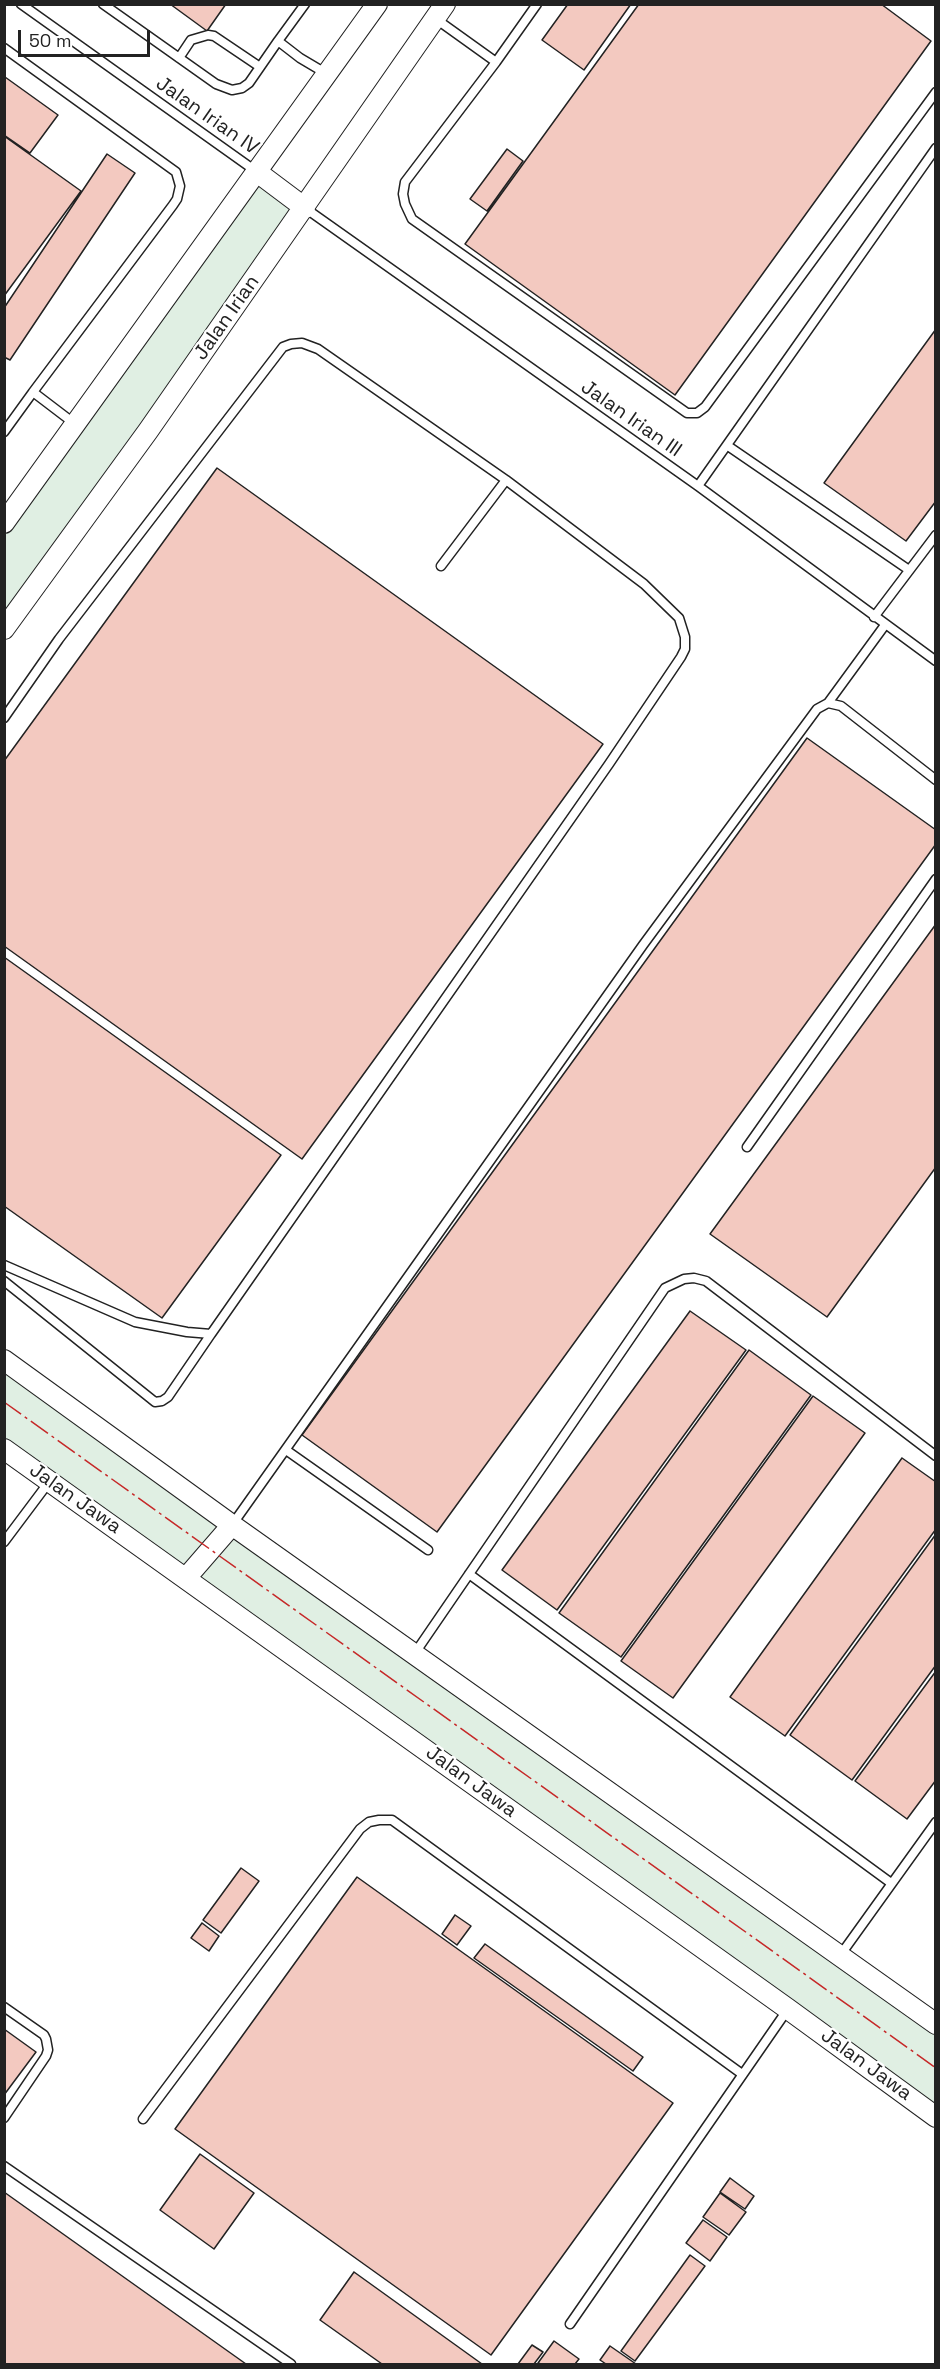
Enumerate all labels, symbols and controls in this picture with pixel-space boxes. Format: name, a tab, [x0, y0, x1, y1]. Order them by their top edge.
scale bar	[21, 18, 153, 56]
text: 50 m	[29, 29, 71, 52]
street label: Jalan Irian IV	[151, 72, 263, 160]
street label: Jalan Irian	[189, 271, 265, 365]
street label: Jalan Irian III	[576, 375, 686, 463]
street label: Jalan Jawa	[24, 1459, 126, 1539]
street label: Jalan Jawa	[421, 1741, 521, 1823]
street label: Jalan Jawa	[816, 2024, 916, 2106]

